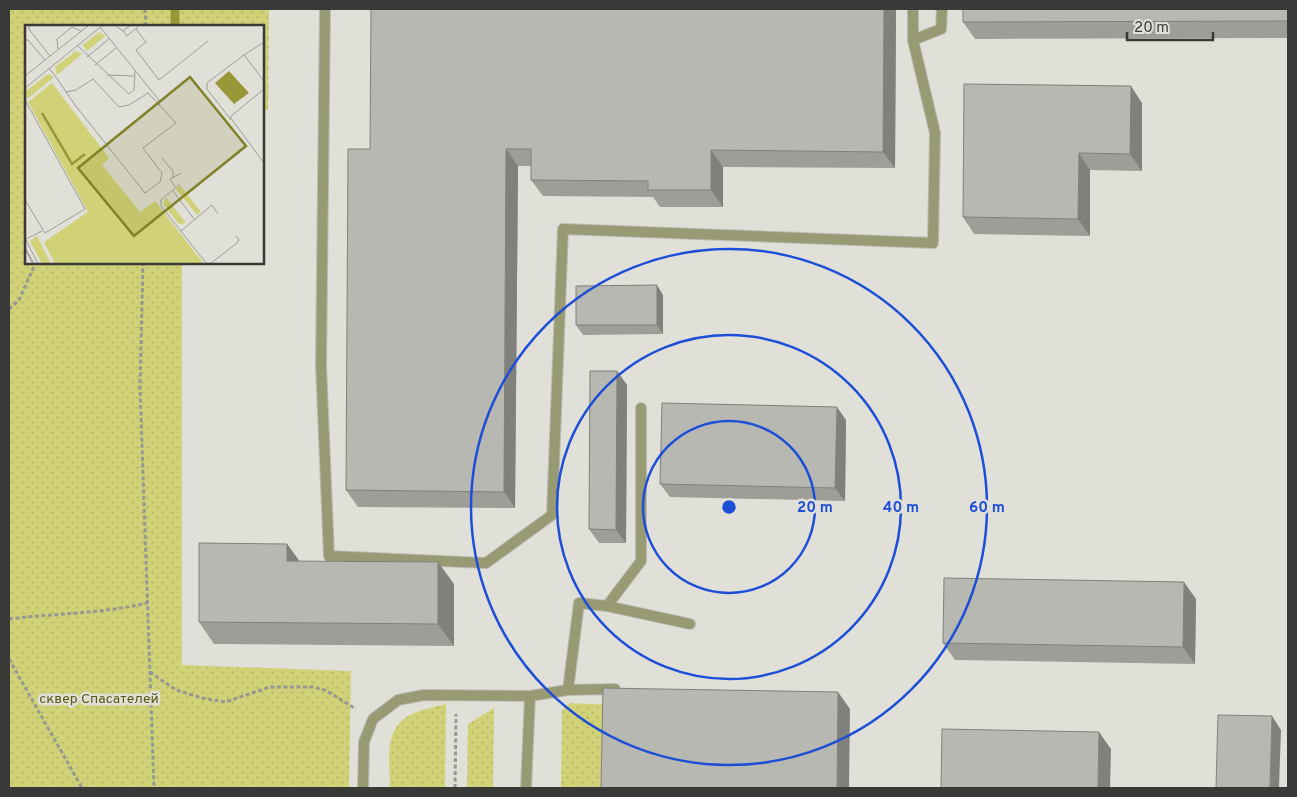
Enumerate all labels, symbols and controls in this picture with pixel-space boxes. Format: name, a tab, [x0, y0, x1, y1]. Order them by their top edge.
scale bar	[1127, 10, 1213, 42]
text: 20 m	[1134, 19, 1169, 38]
inset map	[25, 25, 264, 264]
centre of rings	[720, 498, 738, 516]
text: 20 m	[797, 499, 833, 518]
text: 40 m	[883, 499, 919, 518]
text: 60 m	[969, 499, 1005, 518]
park label: cквер Спасателей	[39, 691, 159, 708]

